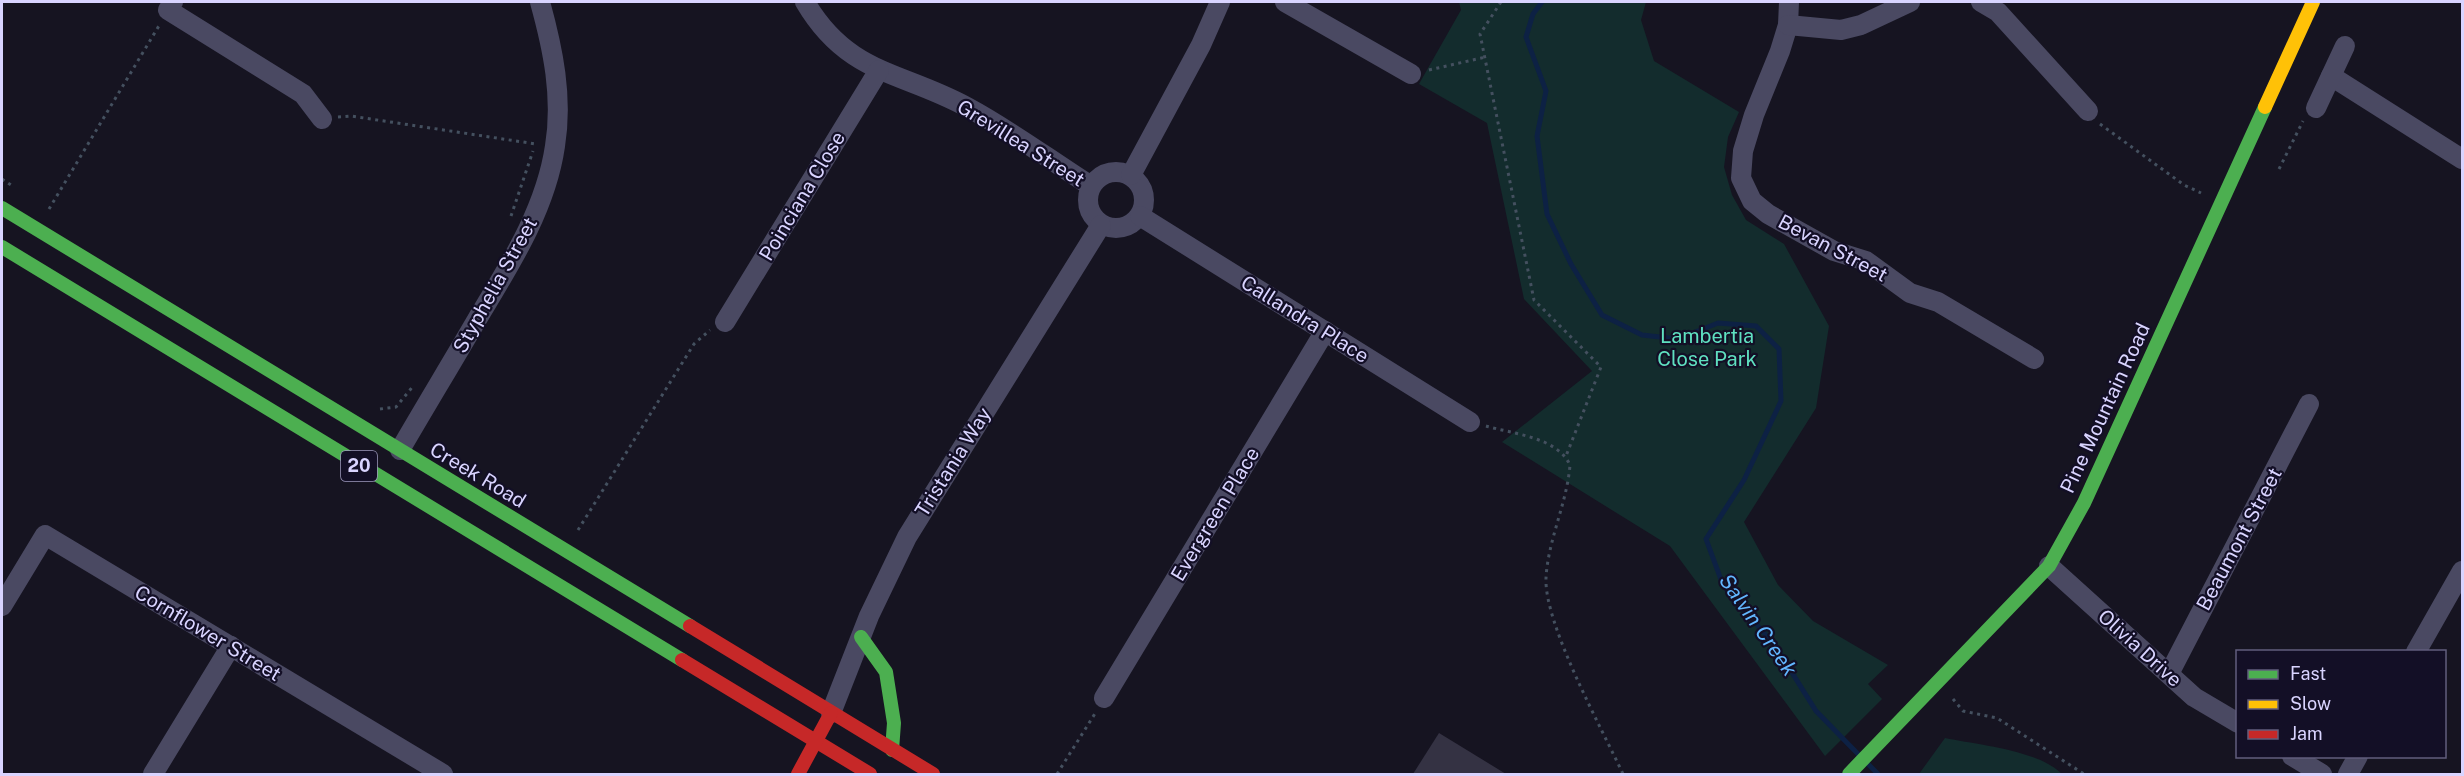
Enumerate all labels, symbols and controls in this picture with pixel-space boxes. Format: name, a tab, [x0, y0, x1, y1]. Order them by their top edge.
street label: Grevillea Street	[953, 94, 1089, 192]
street label: Poinciana Close	[754, 127, 850, 265]
street label: Bevan Street	[1774, 209, 1892, 287]
street label: Styphelia Street	[448, 213, 542, 357]
street label: Callandra Place	[1237, 270, 1373, 368]
street label: Pine Mountain Road	[2055, 319, 2155, 497]
park label: Lambertia Close Park	[1657, 324, 1757, 371]
street label: Tristania Way	[910, 403, 996, 521]
street label: Creek Road	[426, 437, 530, 513]
street label: Evergreen Place	[1166, 443, 1264, 585]
road number: 20	[341, 451, 377, 481]
street label: Beaumont Street	[2191, 463, 2287, 615]
water label: Salvin Creek	[1714, 569, 1803, 681]
street label: Cornflower Street	[130, 580, 286, 686]
street label: Olivia Drive	[2093, 604, 2187, 692]
legend	[2236, 650, 2446, 758]
text: Fast	[2290, 663, 2326, 684]
text: Slow	[2290, 693, 2331, 714]
text: Jam	[2290, 723, 2323, 744]

